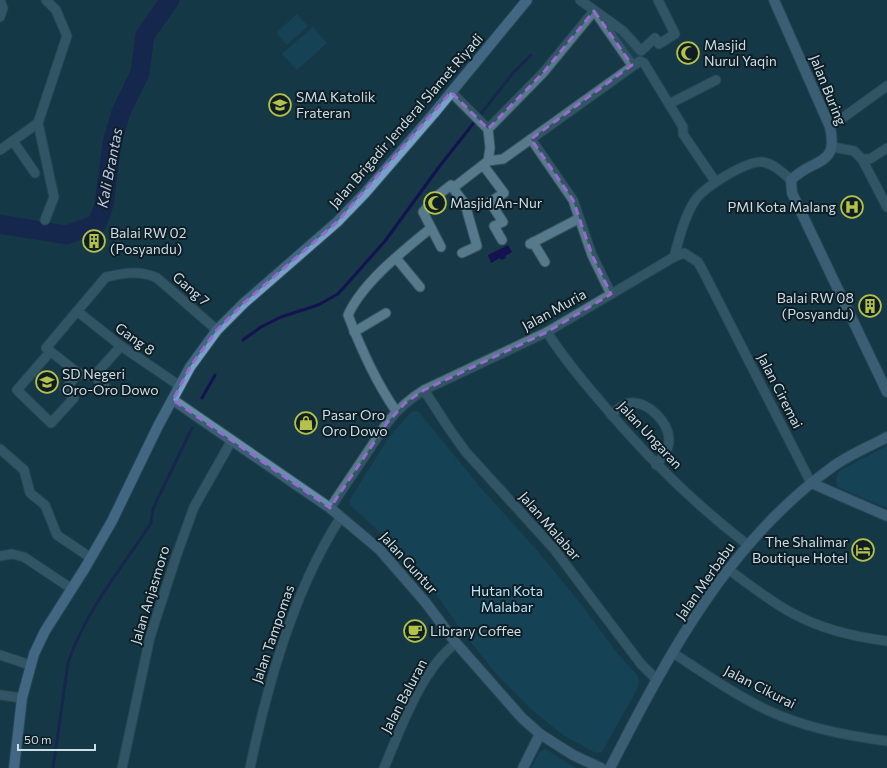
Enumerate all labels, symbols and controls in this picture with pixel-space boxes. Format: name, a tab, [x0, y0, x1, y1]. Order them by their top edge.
street label: Jalan Brigadir Jenderal Slamet Riyadi	[325, 30, 486, 212]
place label: Masjid Nurul Yaqin	[704, 36, 777, 69]
mosque icon: Masjid Nurul Yaqin	[675, 40, 701, 66]
street label: Jalan Buring	[807, 52, 850, 128]
place label: SMA Katolik Frateran	[296, 88, 376, 121]
school or university icon: SMA Katolik Frateran	[267, 92, 293, 118]
water label: Kali Brantas	[92, 126, 126, 209]
mosque icon: Masjid An-Nur	[422, 190, 448, 216]
place label: Masjid An-Nur	[450, 194, 543, 211]
hospital icon: PMI Kota Malang	[839, 194, 865, 220]
place label: PMI Kota Malang	[727, 198, 836, 215]
place label: Balai RW 02 (Posyandu)	[110, 224, 187, 257]
building icon: Balai RW 02 (Posyandu)	[81, 228, 107, 254]
street label: Gang 7	[169, 268, 213, 309]
street label: Jalan Muria	[519, 285, 589, 334]
place label: Balai RW 08 (Posyandu)	[777, 289, 854, 322]
building icon: Balai RW 08 (Posyandu)	[857, 293, 883, 319]
street label: Gang 8	[112, 319, 158, 359]
street label: Jalan Ciremai	[754, 350, 807, 431]
place label: SD Negeri Oro-Oro Dowo	[62, 365, 159, 398]
school or university icon: SD Negeri Oro-Oro Dowo	[34, 369, 60, 395]
street label: Jalan Ungaran	[615, 397, 686, 472]
place label: Pasar Oro Oro Dowo	[322, 406, 388, 439]
shop icon: Pasar Oro Oro Dowo	[293, 410, 319, 436]
street label: Jalan Malabar	[516, 488, 585, 564]
street label: Jalan Guntur	[377, 528, 442, 598]
place label: The Shalimar Boutique Hotel	[752, 533, 848, 566]
hotel icon: The Shalimar Boutique Hotel	[850, 537, 876, 563]
street label: Jalan Merbabu	[672, 539, 738, 623]
street label: Jalan Anjasmoro	[126, 543, 173, 646]
street label: Jalan Tampomas	[248, 582, 297, 685]
park label: Hutan Kota Malabar	[471, 582, 543, 615]
cafe icon: Library Coffee	[402, 618, 428, 644]
place label: Library Coffee	[430, 622, 521, 639]
street label: Jalan Baluran	[377, 656, 430, 736]
street label: Jalan Cikurai	[722, 661, 799, 712]
scale bar	[18, 726, 95, 752]
text: 50 m	[24, 732, 52, 746]

